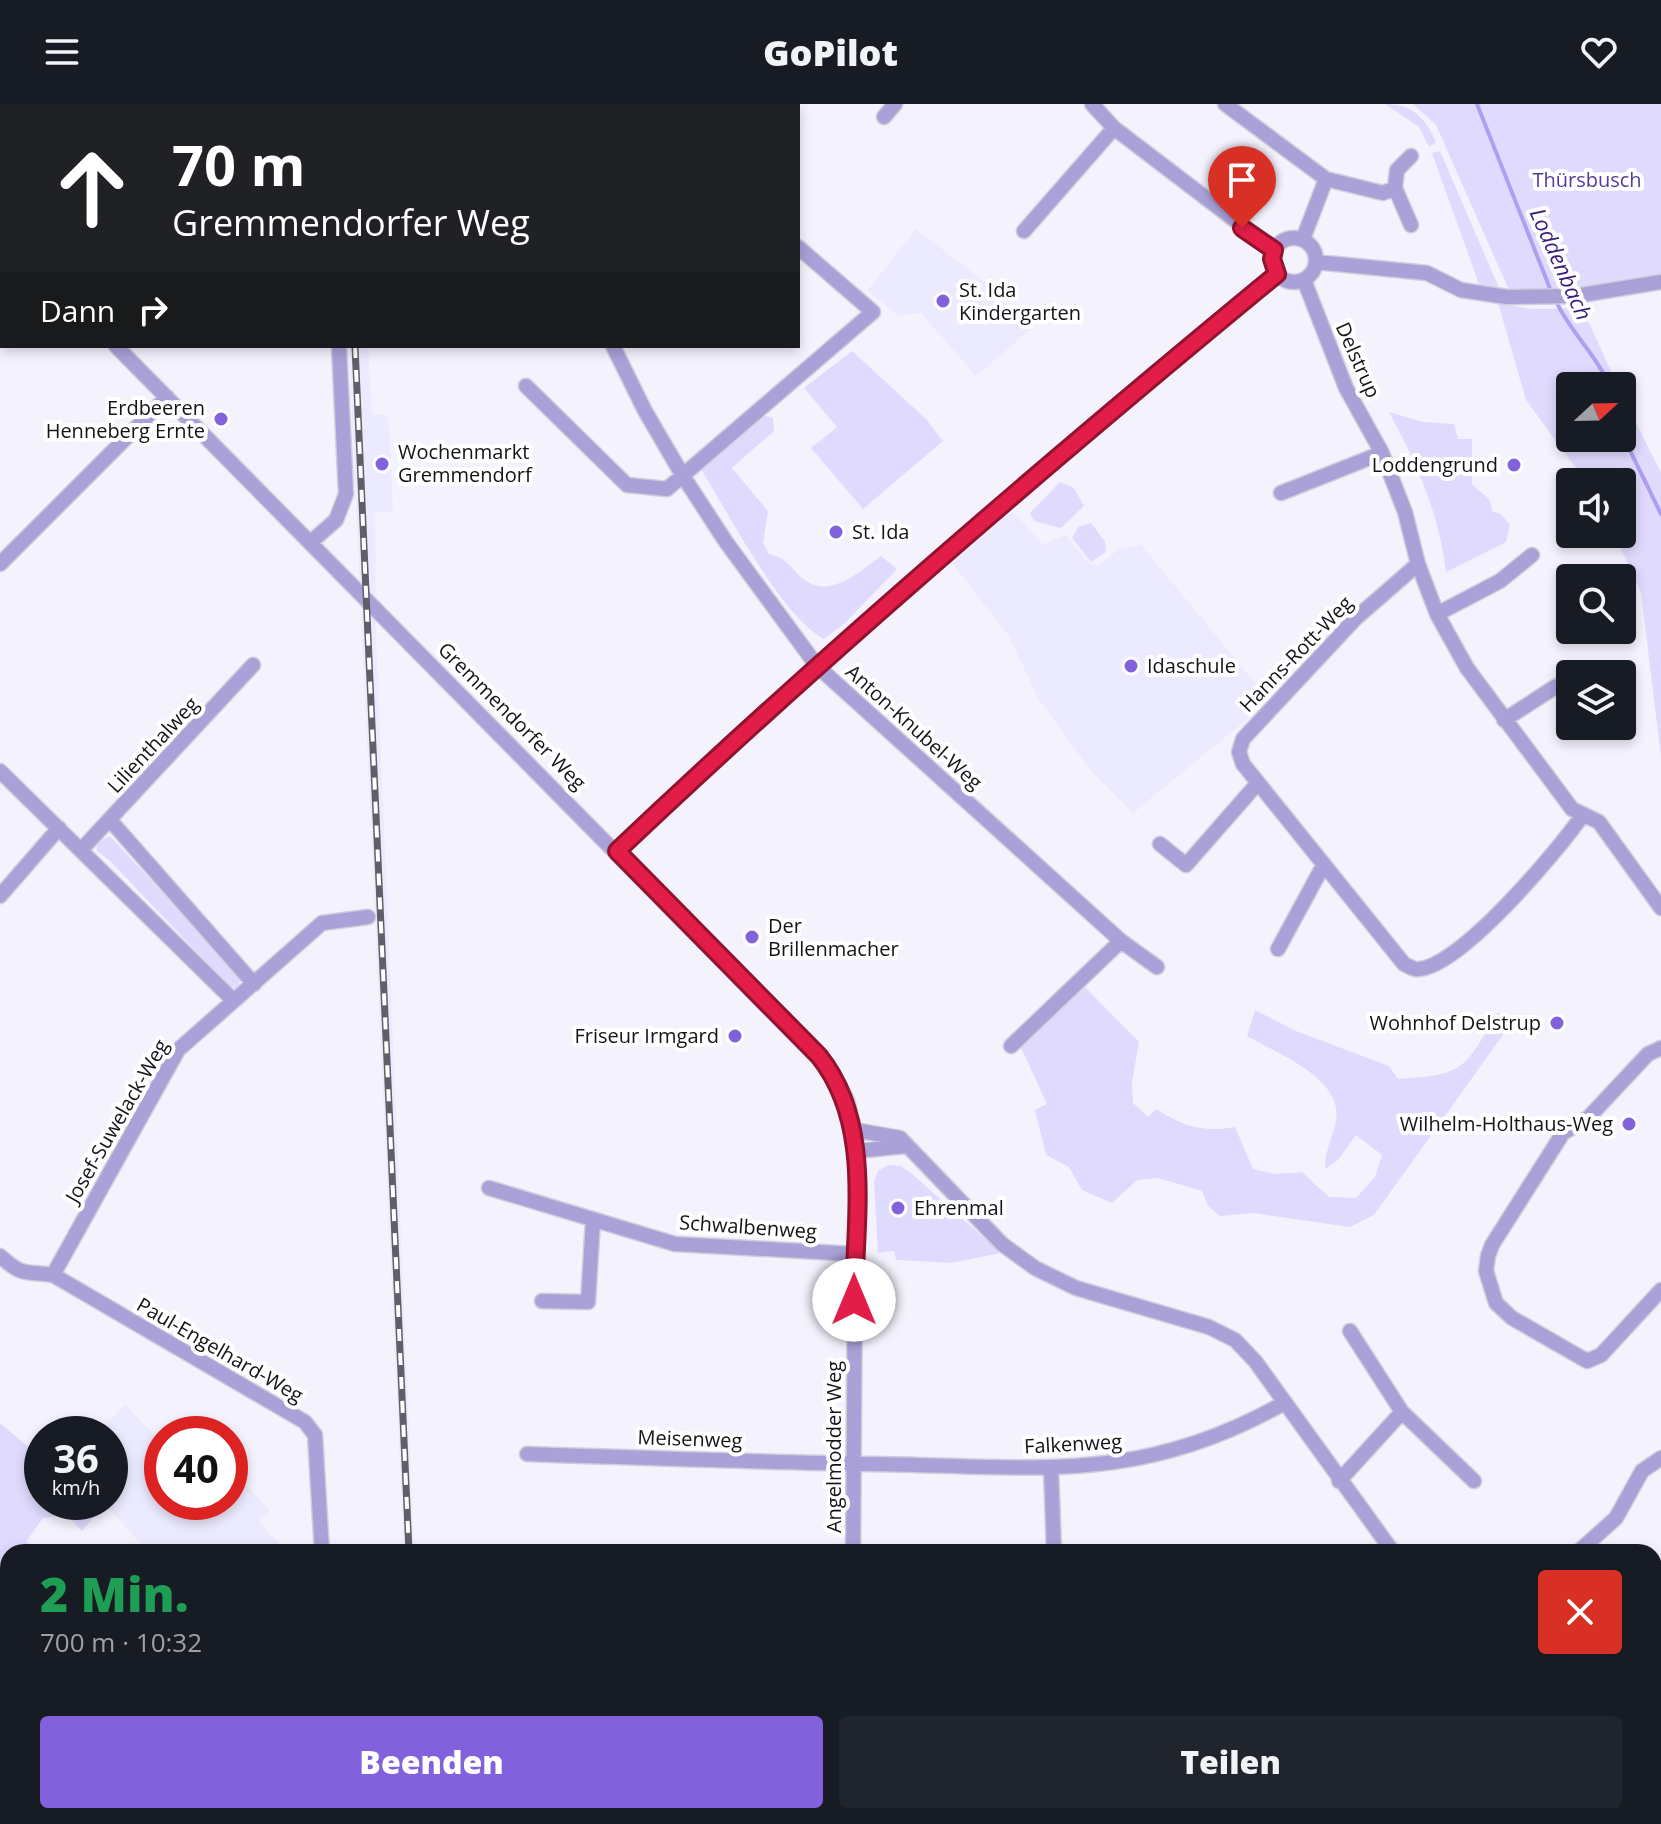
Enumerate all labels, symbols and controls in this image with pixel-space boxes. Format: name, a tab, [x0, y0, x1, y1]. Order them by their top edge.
text: GoPilot	[763, 28, 898, 77]
icon: menu	[40, 30, 84, 74]
icon: heart	[1577, 30, 1621, 74]
text: 70 m	[172, 126, 306, 202]
icon: ahead	[40, 136, 144, 240]
pin	[1208, 146, 1276, 228]
icon: arrive	[1220, 158, 1264, 202]
park label: Thürsbusch	[1532, 166, 1642, 193]
text: Gremmendorfer Weg	[172, 198, 530, 247]
water label: Loddenbach	[1524, 203, 1600, 324]
place label: St. Ida Kindergarten	[959, 276, 1081, 326]
icon: right	[131, 288, 175, 332]
text: Dann	[40, 290, 115, 331]
marker: St. Ida Kindergarten	[934, 292, 952, 310]
street label: Delstrup	[1330, 318, 1387, 402]
north arrow	[1556, 372, 1636, 452]
map controls	[1556, 372, 1636, 740]
place label: Erdbeeren Henneberg Ernte	[46, 394, 205, 444]
marker: Erdbeeren Henneberg Ernte	[212, 410, 230, 428]
place label: Wochenmarkt Gremmendorf	[398, 438, 533, 488]
place label: Loddengrund	[1372, 451, 1498, 478]
marker: Wochenmarkt Gremmendorf	[373, 455, 391, 473]
marker: Loddengrund	[1505, 456, 1523, 474]
button: sound	[1556, 468, 1636, 548]
place label: St. Ida	[852, 518, 909, 545]
marker: St. Ida	[827, 523, 845, 541]
button: search	[1556, 564, 1636, 644]
street label: Hanns-Rott-Weg	[1233, 590, 1358, 718]
street label: Gremmendorfer Weg	[433, 636, 592, 796]
place label: Idaschule	[1147, 652, 1236, 679]
marker: Idaschule	[1122, 657, 1140, 675]
street label: Anton-Knubel-Weg	[840, 658, 989, 795]
button: layers	[1556, 660, 1636, 740]
street label: Lilienthalweg	[101, 691, 204, 799]
place label: Der Brillenmacher	[768, 912, 899, 962]
marker: Der Brillenmacher	[743, 928, 761, 946]
place label: Wohnhof Delstrup	[1370, 1009, 1541, 1036]
marker: Wohnhof Delstrup	[1548, 1014, 1566, 1032]
place label: Friseur Irmgard	[574, 1022, 719, 1049]
marker: Friseur Irmgard	[726, 1027, 744, 1045]
street label: Josef-Suwelack-Weg	[58, 1034, 174, 1209]
place label: Wilhelm-Holthaus-Weg	[1400, 1110, 1613, 1137]
marker: Wilhelm-Holthaus-Weg	[1620, 1115, 1638, 1133]
place label: Ehrenmal	[914, 1194, 1004, 1221]
marker: Ehrenmal	[889, 1199, 907, 1217]
street label: Schwalbenweg	[678, 1208, 818, 1245]
position arrow	[812, 1258, 896, 1342]
street label: Paul-Engelhard-Weg	[132, 1291, 309, 1408]
street label: Angelmodder Weg	[820, 1361, 847, 1533]
speed limit sign: 40	[144, 1416, 248, 1520]
street label: Meisenweg	[637, 1423, 743, 1454]
street label: Falkenweg	[1023, 1427, 1123, 1460]
text: 36	[53, 1430, 99, 1485]
text: km/h	[52, 1474, 100, 1501]
text: 2 Min.	[40, 1561, 189, 1626]
button: close	[1538, 1570, 1622, 1654]
text: 700 m · 10:32	[40, 1624, 202, 1660]
button: Beenden	[40, 1716, 823, 1808]
button: Teilen	[839, 1716, 1622, 1808]

